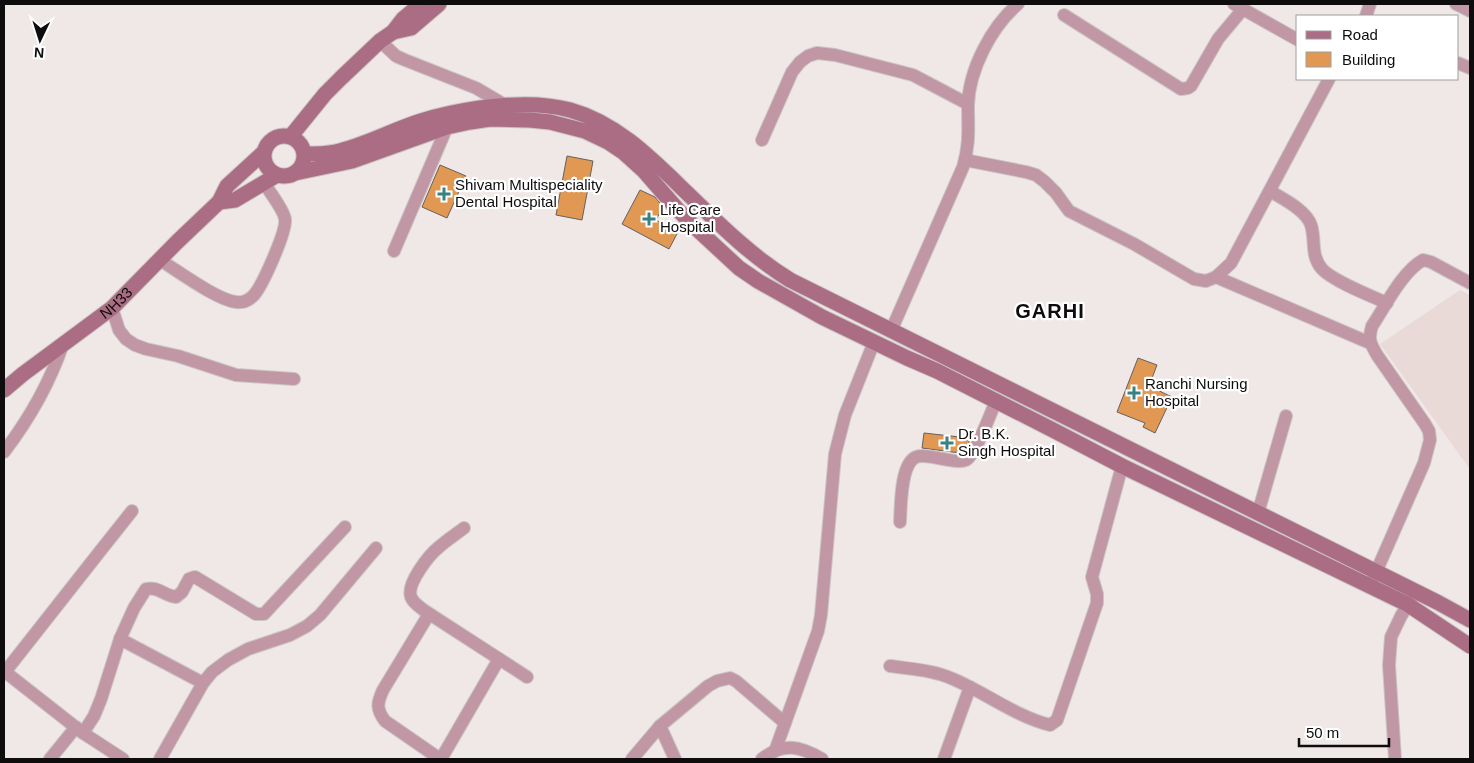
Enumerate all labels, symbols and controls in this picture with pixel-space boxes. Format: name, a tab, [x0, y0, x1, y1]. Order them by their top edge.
north arrow	[15, 15, 65, 65]
legend	[1296, 15, 1459, 80]
text: Road	[1342, 26, 1378, 43]
text: N	[33, 45, 45, 61]
text: Building	[1342, 51, 1395, 68]
place label: Shivam Multispeciality Dental Hospital	[455, 176, 603, 210]
marker: Shivam Multispeciality Dental Hospital	[437, 187, 451, 201]
place label: Life Care Hospital	[660, 201, 721, 235]
marker: Life Care Hospital	[642, 212, 656, 226]
street label: NH33	[96, 283, 136, 322]
district label: GARHI	[1015, 300, 1085, 322]
place label: Ranchi Nursing Hospital	[1145, 375, 1248, 409]
marker: Ranchi Nursing Hospital	[1127, 386, 1141, 400]
place label: Dr. B.K. Singh Hospital	[958, 425, 1055, 459]
marker: Dr. B.K. Singh Hospital	[940, 436, 954, 450]
scale bar	[1299, 716, 1389, 748]
text: 50 m	[1306, 724, 1339, 741]

